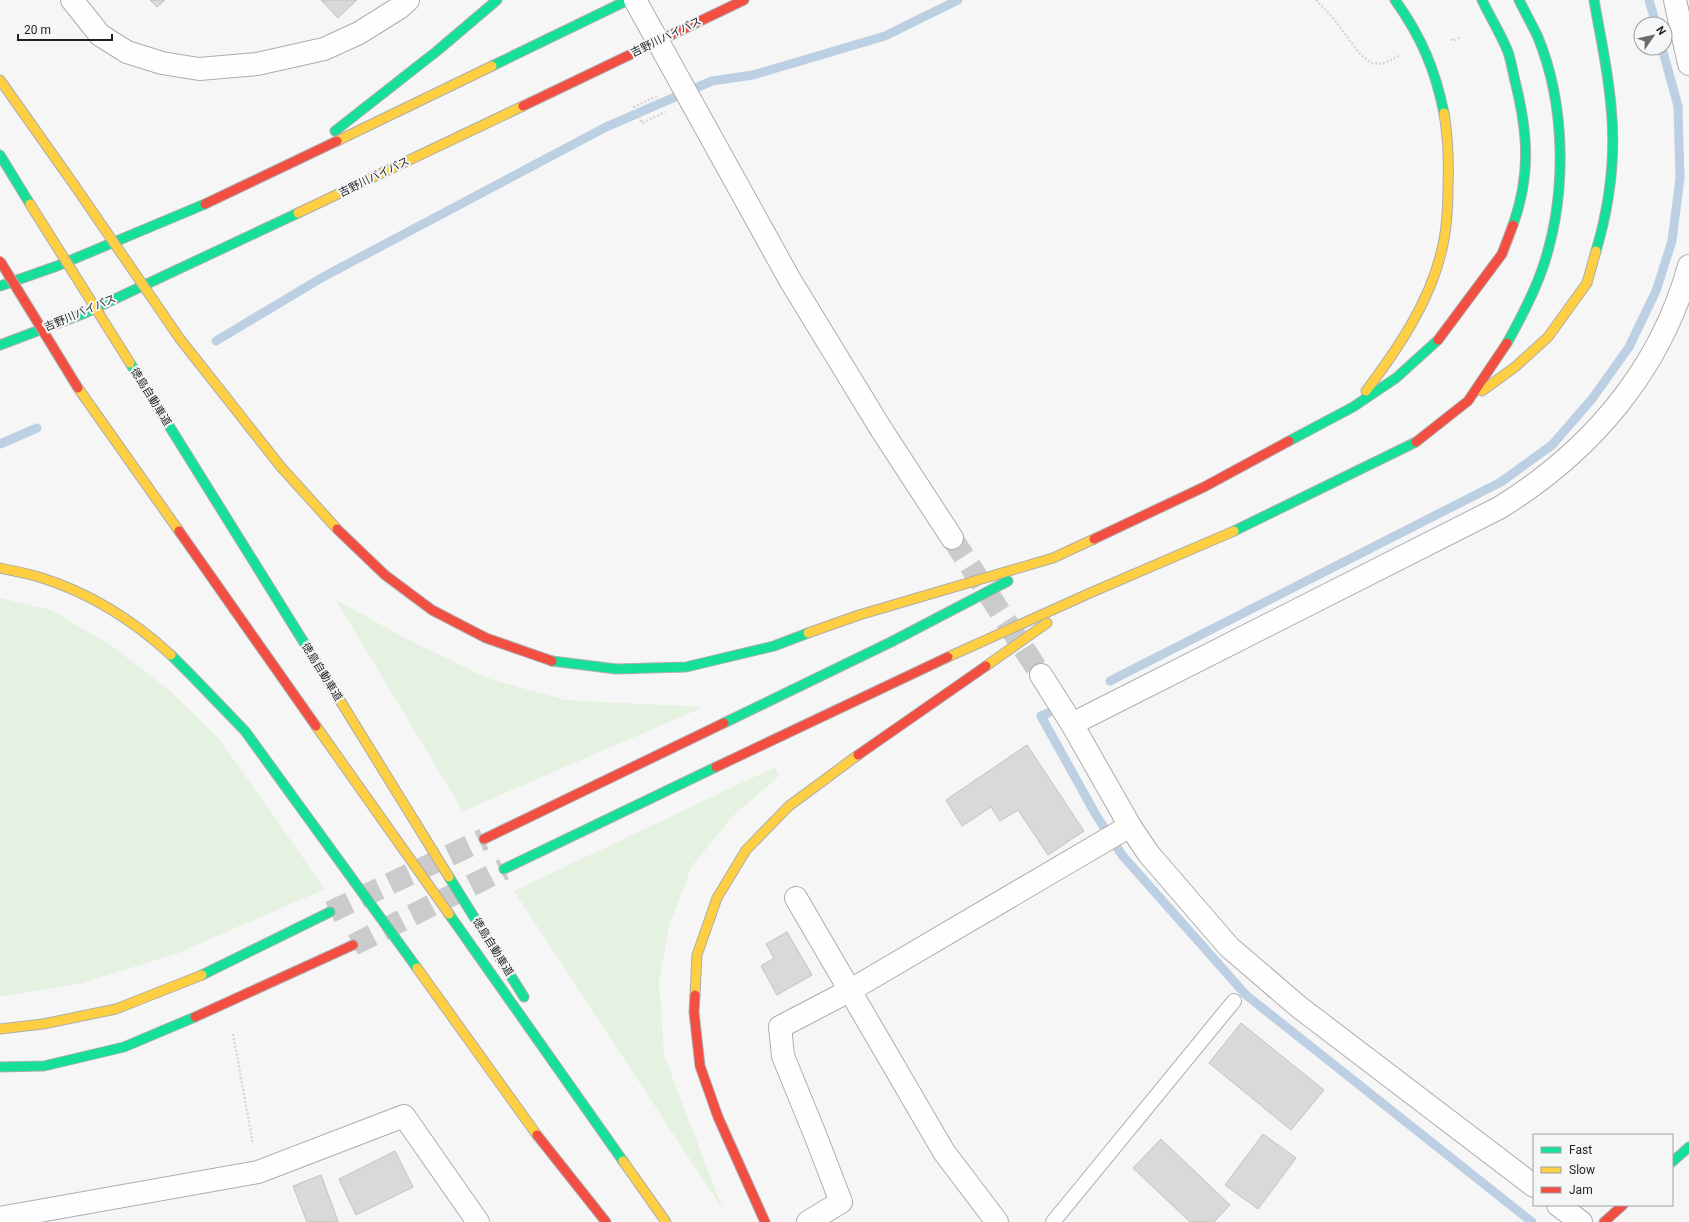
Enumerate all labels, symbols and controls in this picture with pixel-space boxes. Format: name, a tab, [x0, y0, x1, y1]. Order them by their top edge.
street label: 吉野川バイパス	[629, 14, 703, 60]
scale bar	[18, 16, 112, 42]
north arrow	[1633, 16, 1673, 56]
text: 20 m	[24, 23, 51, 37]
text: N	[1653, 24, 1669, 38]
street label: 吉野川バイパス	[337, 154, 411, 200]
street label: 吉野川バイパス	[42, 292, 118, 334]
street label: 徳島自動車道	[128, 366, 174, 428]
street label: 徳島自動車道	[299, 641, 345, 703]
street label: 徳島自動車道	[470, 916, 516, 978]
legend	[1533, 1134, 1673, 1206]
text: Fast	[1569, 1143, 1592, 1157]
text: Slow	[1569, 1163, 1595, 1177]
text: Jam	[1569, 1183, 1593, 1197]

